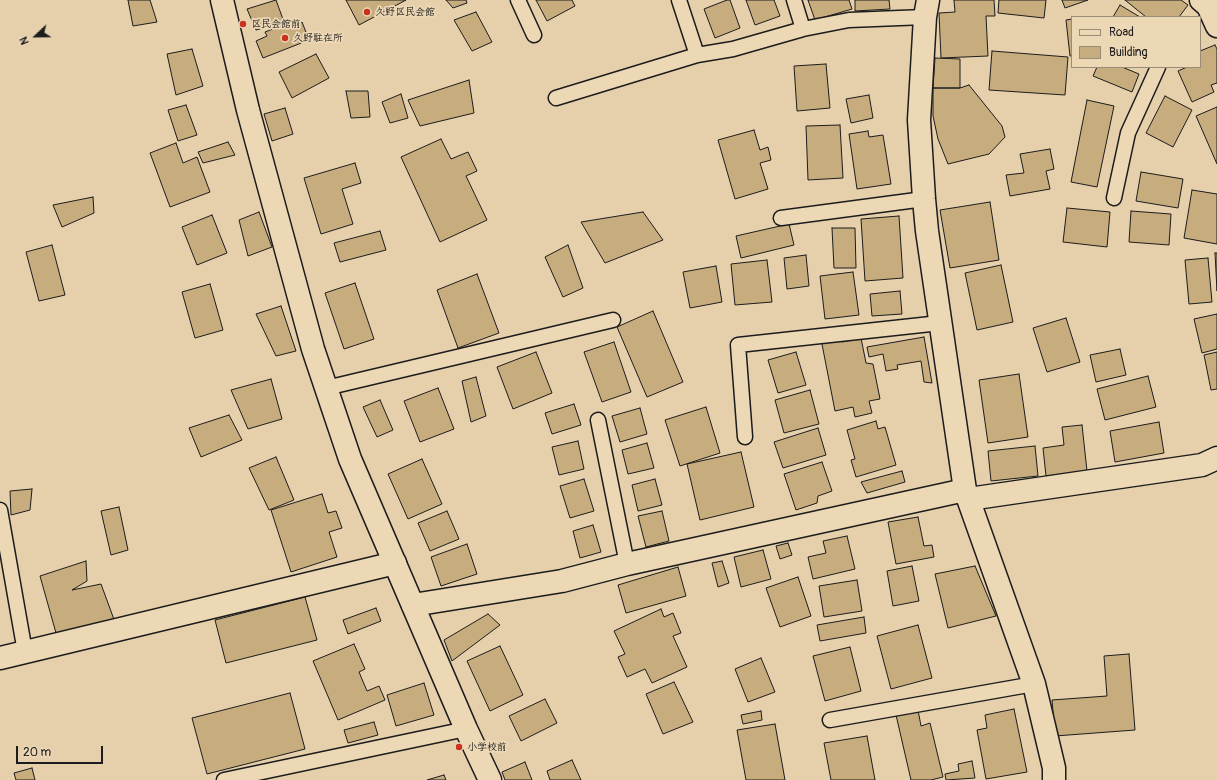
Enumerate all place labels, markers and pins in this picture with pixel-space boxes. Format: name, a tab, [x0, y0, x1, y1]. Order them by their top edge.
place label: 久野区民会館	[375, 6, 435, 18]
marker: 久野区民会館	[362, 7, 372, 17]
place label: 区民会館前	[251, 18, 301, 30]
marker: 区民会館前	[238, 19, 248, 29]
place label: 久野駐在所	[293, 32, 343, 44]
marker: 久野駐在所	[280, 33, 290, 43]
place label: 小学校前	[467, 741, 507, 753]
marker: 小学校前	[454, 742, 464, 752]

